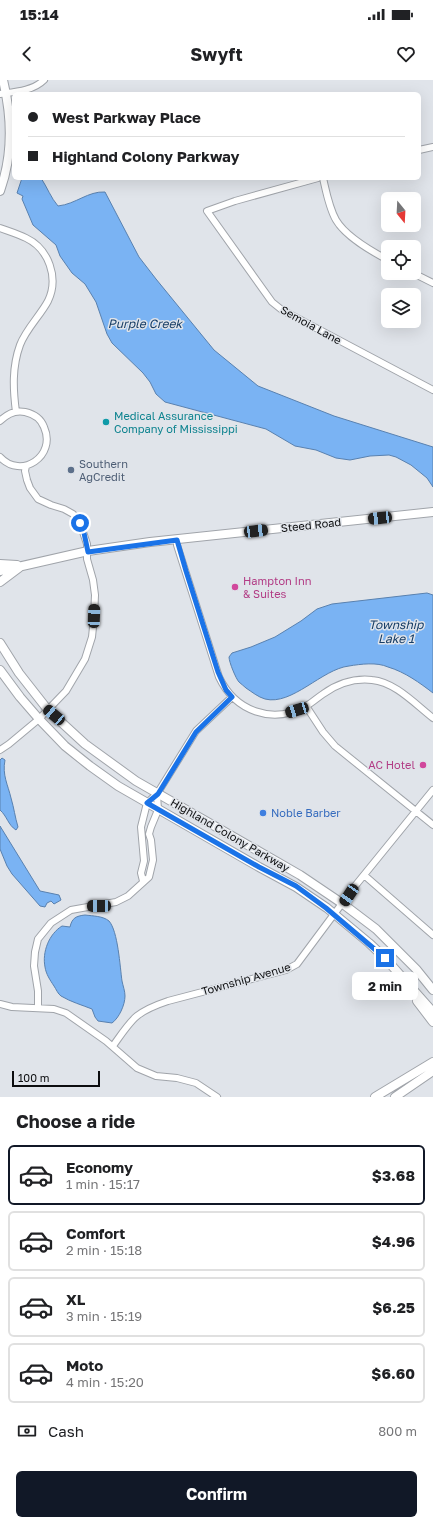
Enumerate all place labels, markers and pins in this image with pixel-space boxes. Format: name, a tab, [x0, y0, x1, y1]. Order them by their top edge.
place label: Medical Assurance Company of Mississippi	[114, 409, 238, 435]
marker: Medical Assurance Company of Mississippi	[101, 417, 111, 427]
place label: Southern AgCredit	[79, 457, 128, 483]
marker: Southern AgCredit	[66, 465, 76, 475]
place label: Hampton Inn & Suites	[243, 574, 312, 600]
marker: Hampton Inn & Suites	[230, 582, 240, 592]
place label: AC Hotel	[368, 758, 415, 771]
marker: AC Hotel	[418, 760, 428, 770]
place label: Noble Barber	[271, 806, 341, 819]
marker: Noble Barber	[258, 808, 268, 818]

